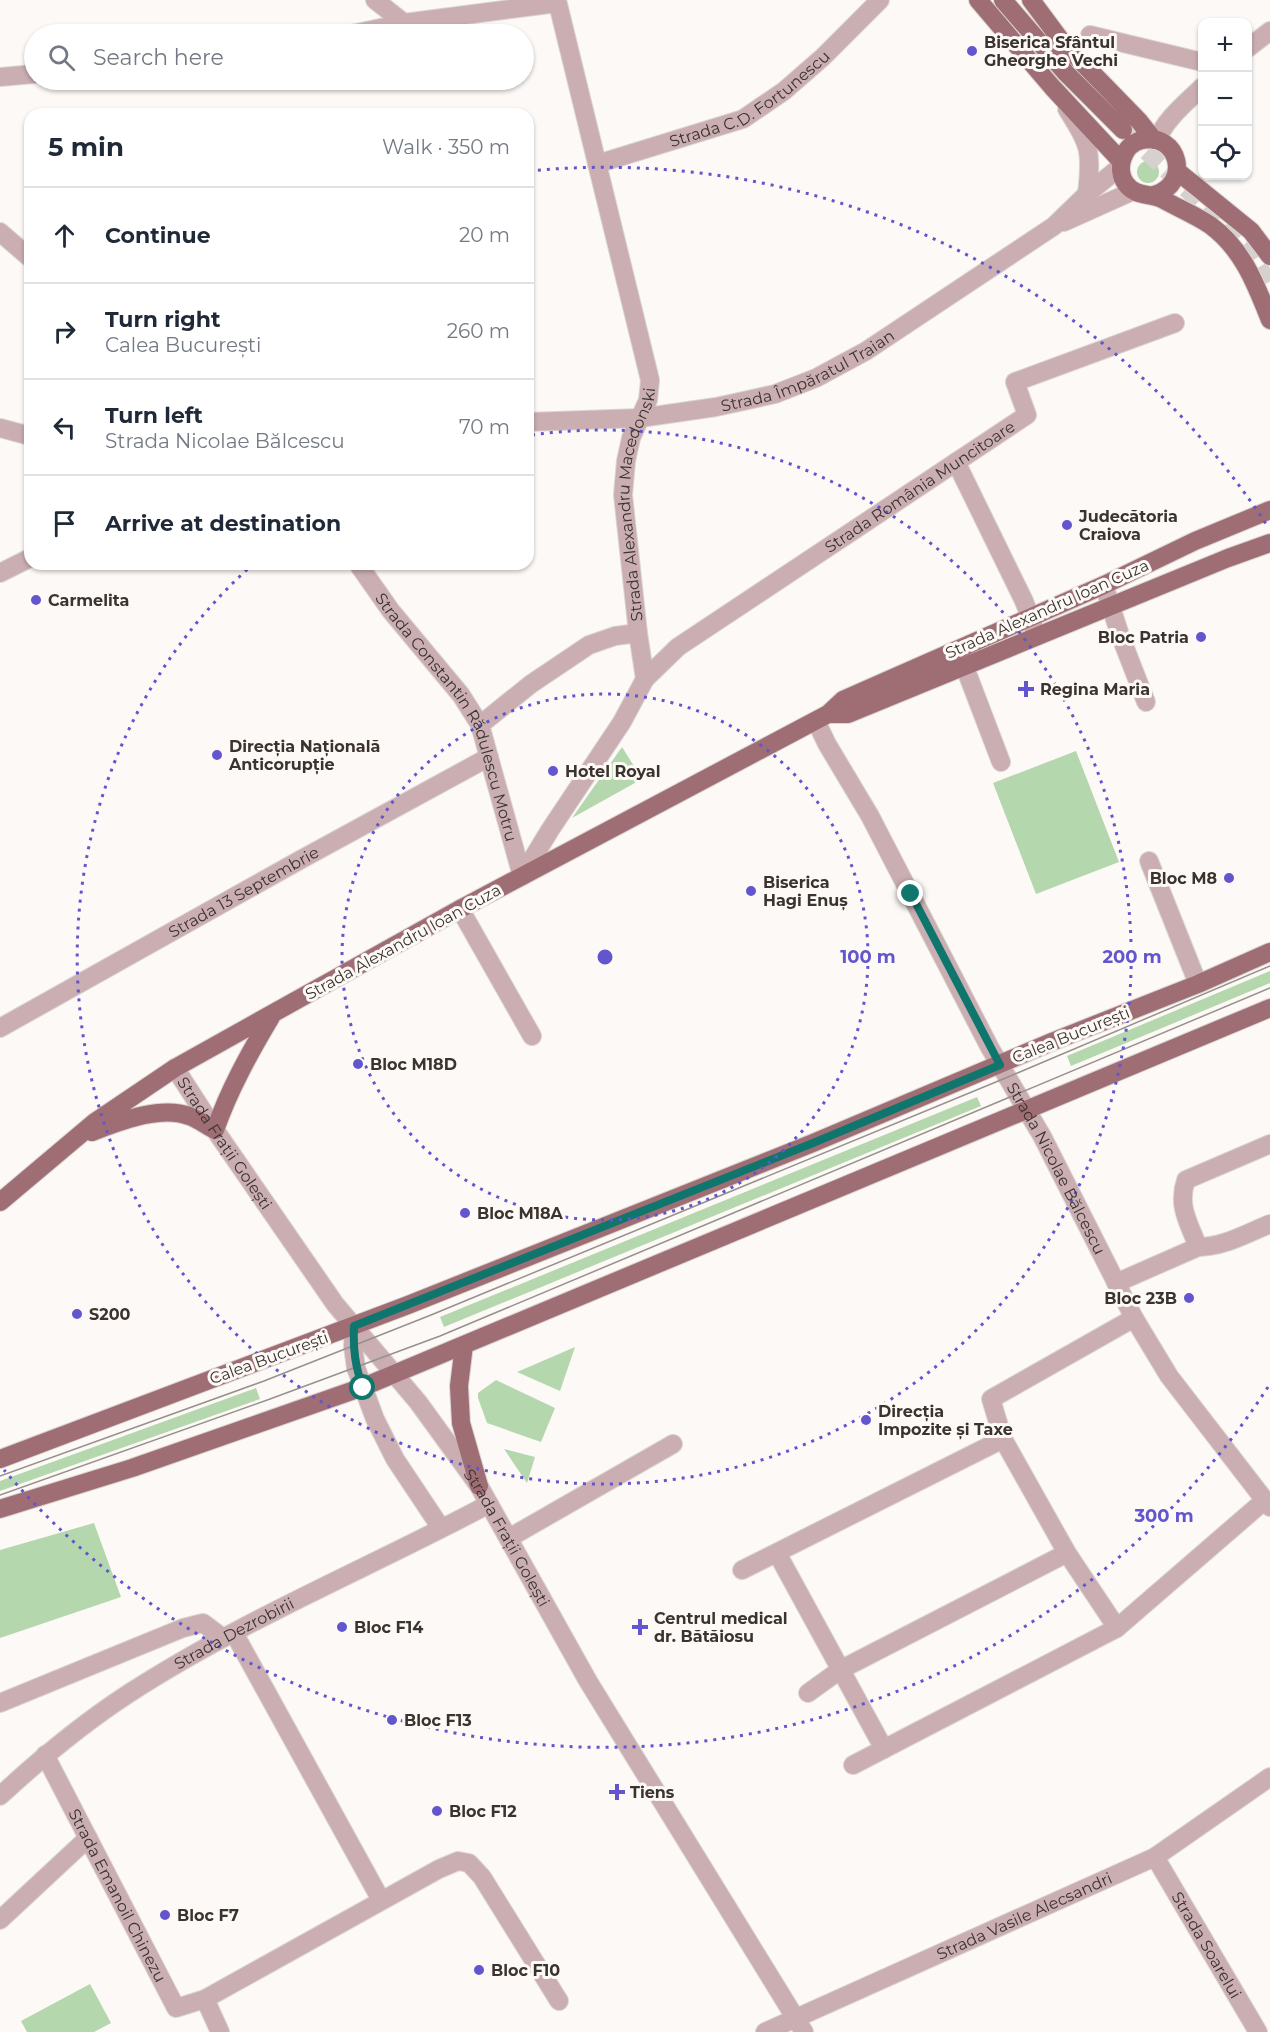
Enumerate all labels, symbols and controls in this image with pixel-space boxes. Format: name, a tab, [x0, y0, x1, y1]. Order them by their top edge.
map controls	[1198, 18, 1252, 180]
button: +	[1198, 18, 1252, 72]
search box	[24, 24, 534, 90]
place label: Biserica Sfântul Gheorghe Vechi	[984, 33, 1118, 70]
icon: search	[45, 41, 78, 74]
text: Search here	[93, 44, 224, 71]
marker: Biserica Sfântul Gheorghe Vechi	[965, 44, 979, 58]
street label: Strada C.D. Fortunescu	[667, 46, 834, 151]
button: −	[1198, 72, 1252, 126]
button: locate	[1198, 126, 1252, 180]
text: 5 min	[48, 131, 124, 163]
text: Walk · 350 m	[382, 135, 510, 159]
icon: ahead	[48, 219, 81, 252]
text: Continue	[105, 222, 211, 249]
text: 20 m	[459, 223, 510, 247]
text: Turn right	[105, 306, 220, 333]
icon: right	[48, 315, 81, 348]
text: 260 m	[447, 319, 510, 343]
street label: Strada Împăratul Traian	[719, 325, 898, 415]
text: Calea București	[105, 333, 261, 357]
street label: Strada Alexandru Macedonski	[614, 387, 659, 623]
text: Turn left	[105, 402, 203, 429]
icon: left	[48, 411, 81, 444]
text: 70 m	[459, 415, 510, 439]
street label: Strada România Muncitoare	[821, 416, 1018, 556]
text: Strada Nicolae Bălcescu	[105, 429, 345, 453]
icon: arrive	[48, 507, 81, 540]
place label: Judecătoria Craiova	[1078, 507, 1178, 544]
text: Arrive at destination	[105, 510, 341, 537]
marker: Judecătoria Craiova	[1060, 518, 1074, 532]
street label: Strada Alexandru Ioan Cuza	[942, 555, 1152, 663]
street label: Strada Constantin Rădulescu Motru	[372, 589, 521, 844]
place label: Carmelita	[48, 591, 129, 610]
marker: Carmelita	[29, 593, 43, 607]
place label: Bloc Patria	[1098, 628, 1189, 647]
marker: Bloc Patria	[1194, 630, 1208, 644]
marker: Regina Maria	[1017, 680, 1035, 698]
place label: Regina Maria	[1040, 680, 1150, 699]
place label: Direcția Națională Anticorupție	[228, 737, 380, 775]
marker: Direcția Națională Anticorupție	[210, 748, 224, 762]
place label: Hotel Royal	[565, 762, 660, 781]
marker: Hotel Royal	[546, 764, 560, 778]
street label: Strada 13 Septembrie	[165, 842, 322, 941]
place label: Bloc M8	[1150, 869, 1217, 888]
marker: Bloc M8	[1222, 871, 1236, 885]
place label: Biserica Hagi Enuș	[763, 873, 848, 911]
street label: Strada Alexandru Ioan Cuza	[302, 880, 504, 1004]
route end	[897, 880, 923, 906]
marker: Biserica Hagi Enuș	[744, 884, 758, 898]
text: 100 m	[840, 946, 896, 968]
text: 200 m	[1102, 946, 1162, 968]
centre of rings	[595, 947, 615, 967]
street label: Calea București	[1009, 1003, 1133, 1068]
place label: Bloc M18D	[370, 1055, 457, 1074]
marker: Bloc M18D	[351, 1057, 365, 1071]
street label: Strada Frații Golești	[174, 1073, 276, 1213]
street label: Strada Nicolae Bălcescu	[1003, 1079, 1110, 1257]
place label: Bloc M18A	[477, 1204, 564, 1223]
marker: Bloc M18A	[458, 1206, 472, 1220]
place label: Bloc 23B	[1104, 1289, 1177, 1308]
marker: Bloc 23B	[1182, 1291, 1196, 1305]
place label: S200	[89, 1305, 131, 1324]
marker: S200	[70, 1307, 84, 1321]
street label: Calea București	[207, 1328, 331, 1389]
route start	[349, 1374, 375, 1400]
place label: Direcția Impozite și Taxe	[878, 1402, 1013, 1440]
marker: Direcția Impozite și Taxe	[859, 1413, 873, 1427]
street label: Strada Frații Golești	[460, 1465, 554, 1610]
text: 300 m	[1133, 1505, 1194, 1527]
street label: Strada Dezrobirii	[170, 1593, 297, 1673]
place label: Centrul medical dr. Bătăiosu	[654, 1609, 788, 1646]
place label: Bloc F14	[354, 1618, 423, 1637]
marker: Centrul medical dr. Bătăiosu	[631, 1618, 649, 1636]
marker: Bloc F14	[335, 1620, 349, 1634]
place label: Bloc F13	[404, 1711, 472, 1730]
marker: Bloc F13	[385, 1713, 399, 1727]
marker: Tiens	[608, 1783, 626, 1801]
place label: Tiens	[630, 1783, 675, 1802]
place label: Bloc F12	[449, 1802, 517, 1821]
marker: Bloc F12	[430, 1804, 444, 1818]
street label: Strada Emanoil Chinezu	[65, 1805, 170, 1985]
street label: Strada Vasile Alecsandri	[933, 1868, 1115, 1963]
street label: Strada Soarelui	[1168, 1888, 1246, 2002]
place label: Bloc F7	[177, 1906, 239, 1925]
marker: Bloc F7	[158, 1908, 172, 1922]
place label: Bloc F10	[491, 1961, 560, 1980]
marker: Bloc F10	[472, 1963, 486, 1977]

